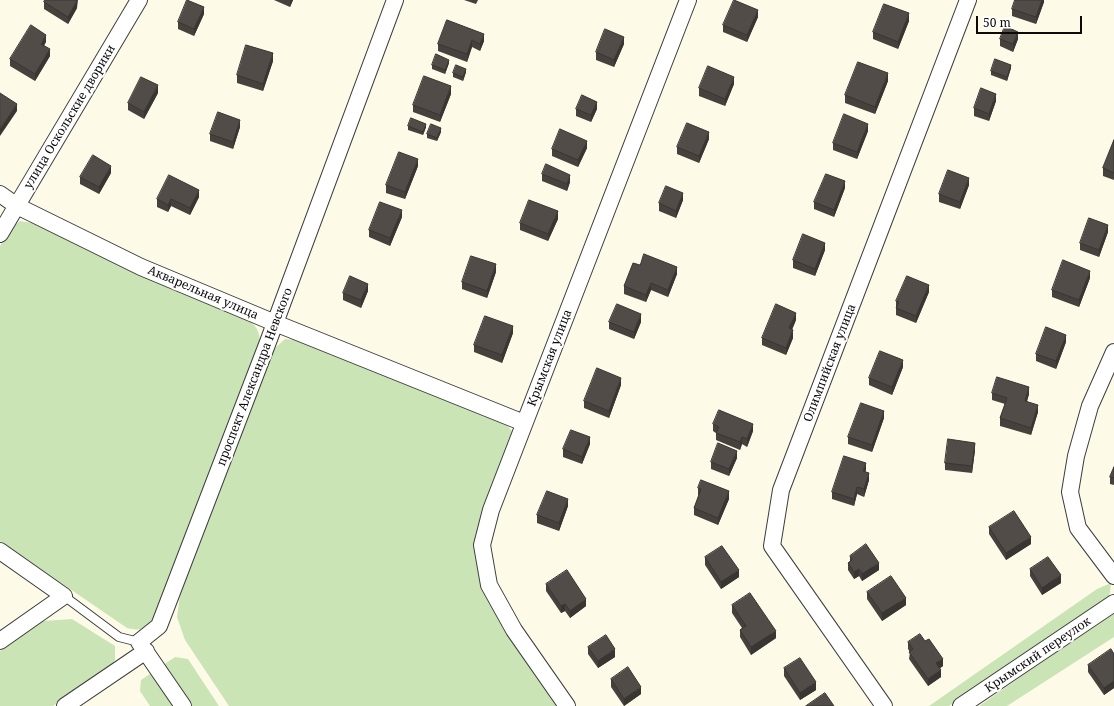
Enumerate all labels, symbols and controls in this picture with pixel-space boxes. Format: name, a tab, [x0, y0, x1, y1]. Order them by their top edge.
scale bar	[978, 8, 1084, 34]
text: 50 m	[983, 14, 1011, 31]
street label: улица Оскольские дворики	[21, 42, 119, 192]
street label: Акварельная улица	[146, 263, 260, 323]
street label: проспект Александра Невского	[214, 286, 296, 468]
street label: Олимпийская улица	[801, 302, 859, 424]
street label: Крымская улица	[525, 307, 575, 409]
street label: Крымский переулок	[982, 614, 1094, 696]

